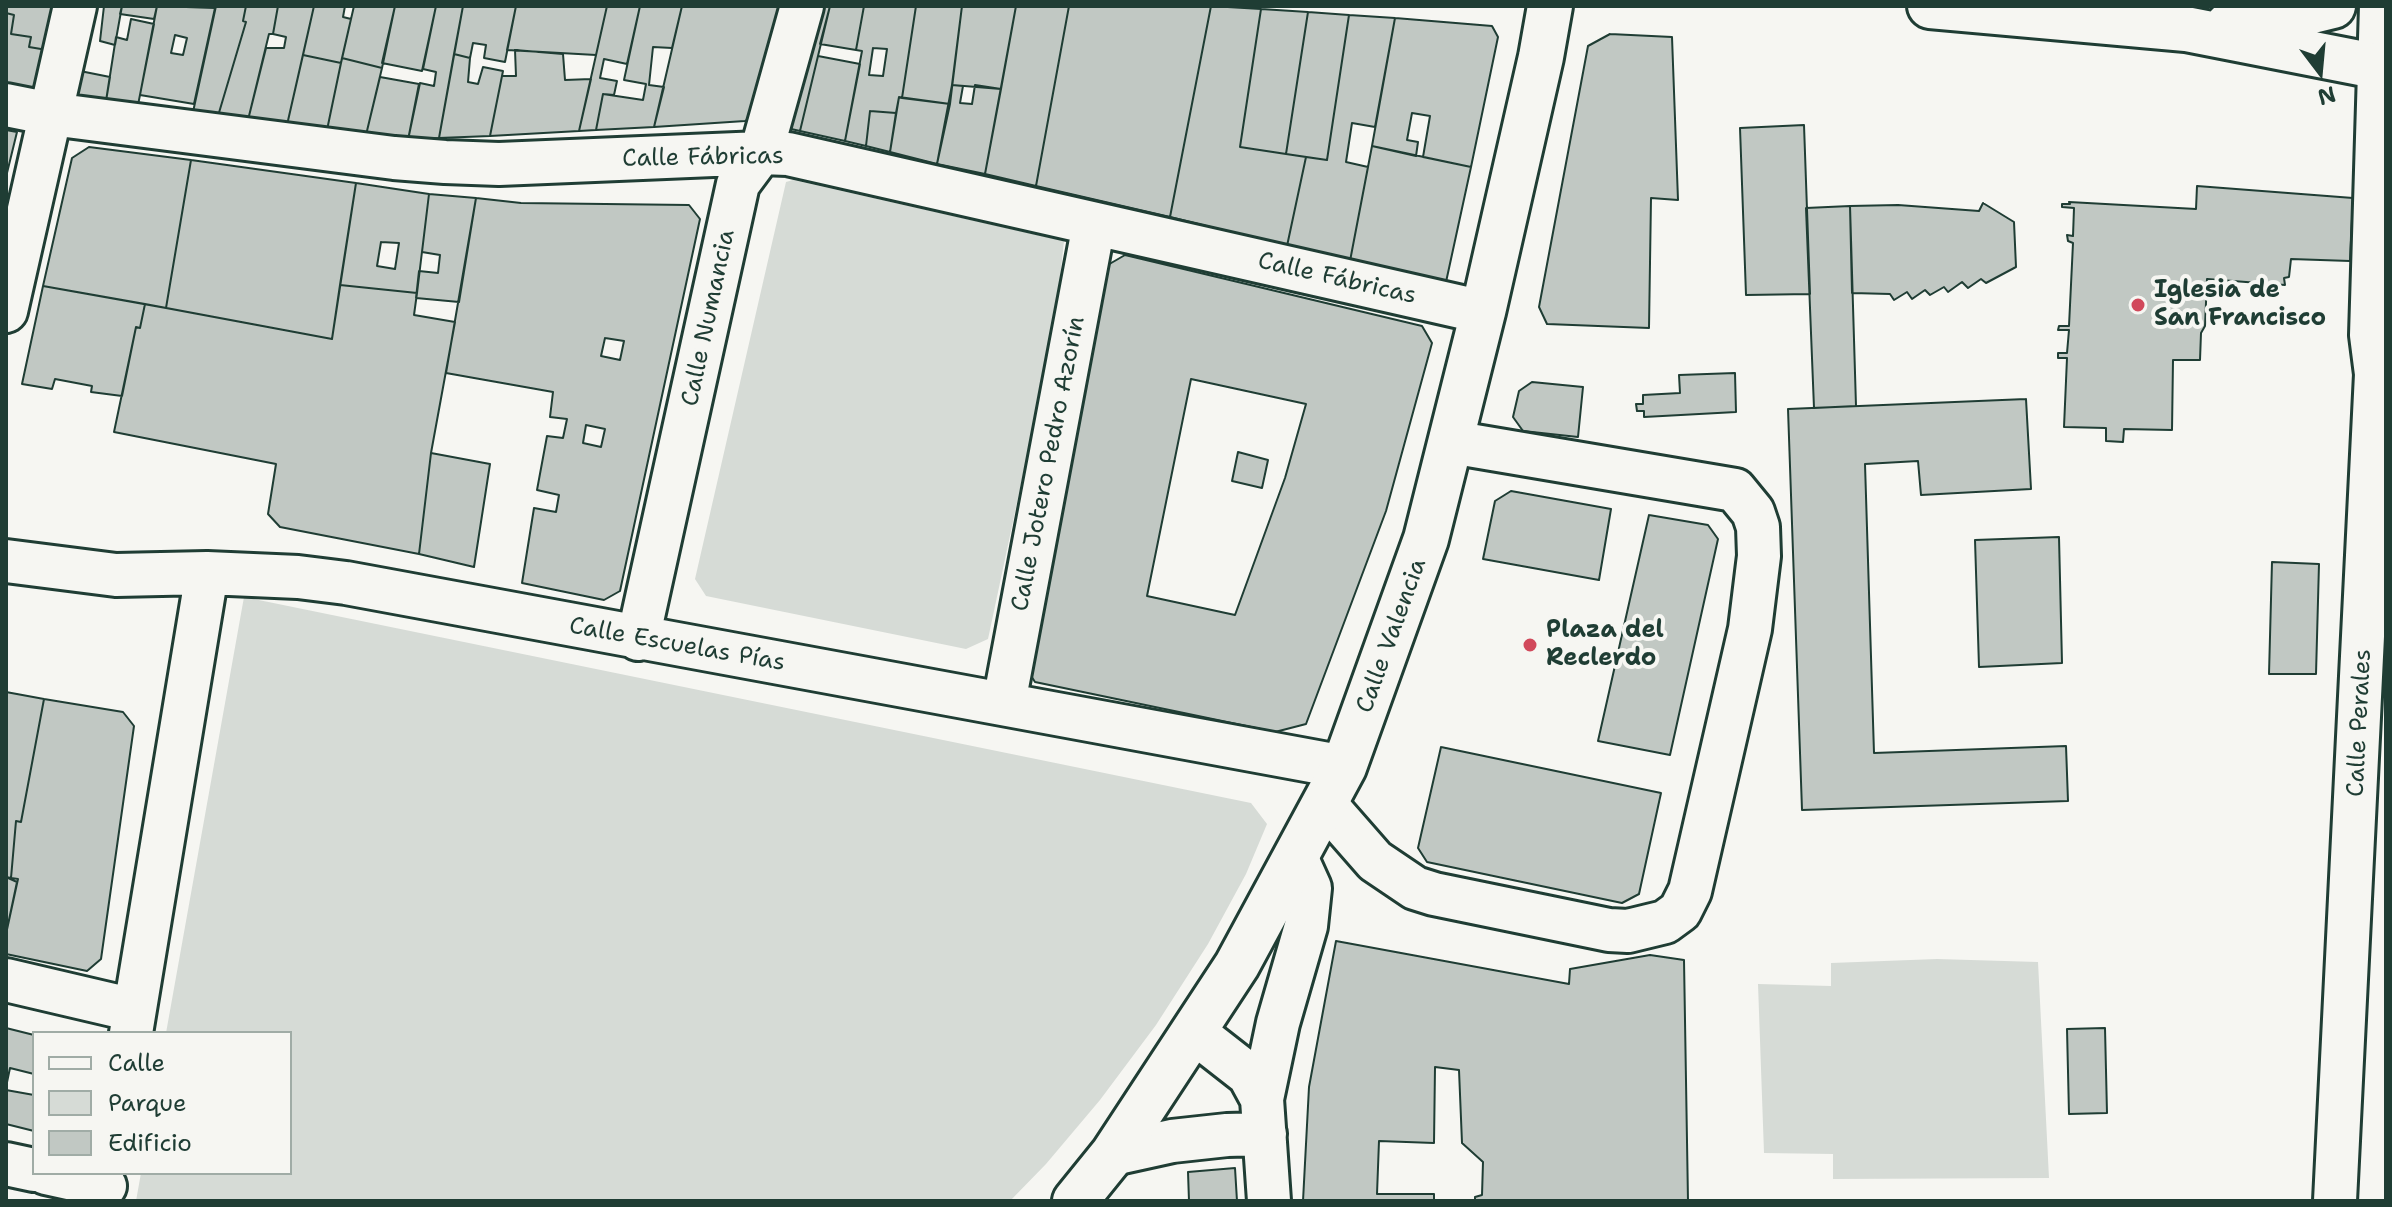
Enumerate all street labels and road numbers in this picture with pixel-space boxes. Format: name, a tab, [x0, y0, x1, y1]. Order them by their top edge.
street label: Calle Fábricas	[622, 142, 784, 174]
street label: Calle Numancia	[676, 227, 742, 409]
street label: Calle Fábricas	[1255, 247, 1419, 311]
street label: Calle Jotero Pedro Azorín	[1006, 314, 1092, 614]
street label: Calle Valencia	[1351, 555, 1433, 717]
street label: Calle Escuelas Pías	[567, 612, 787, 678]
street label: Calle Perales	[2342, 648, 2378, 798]

